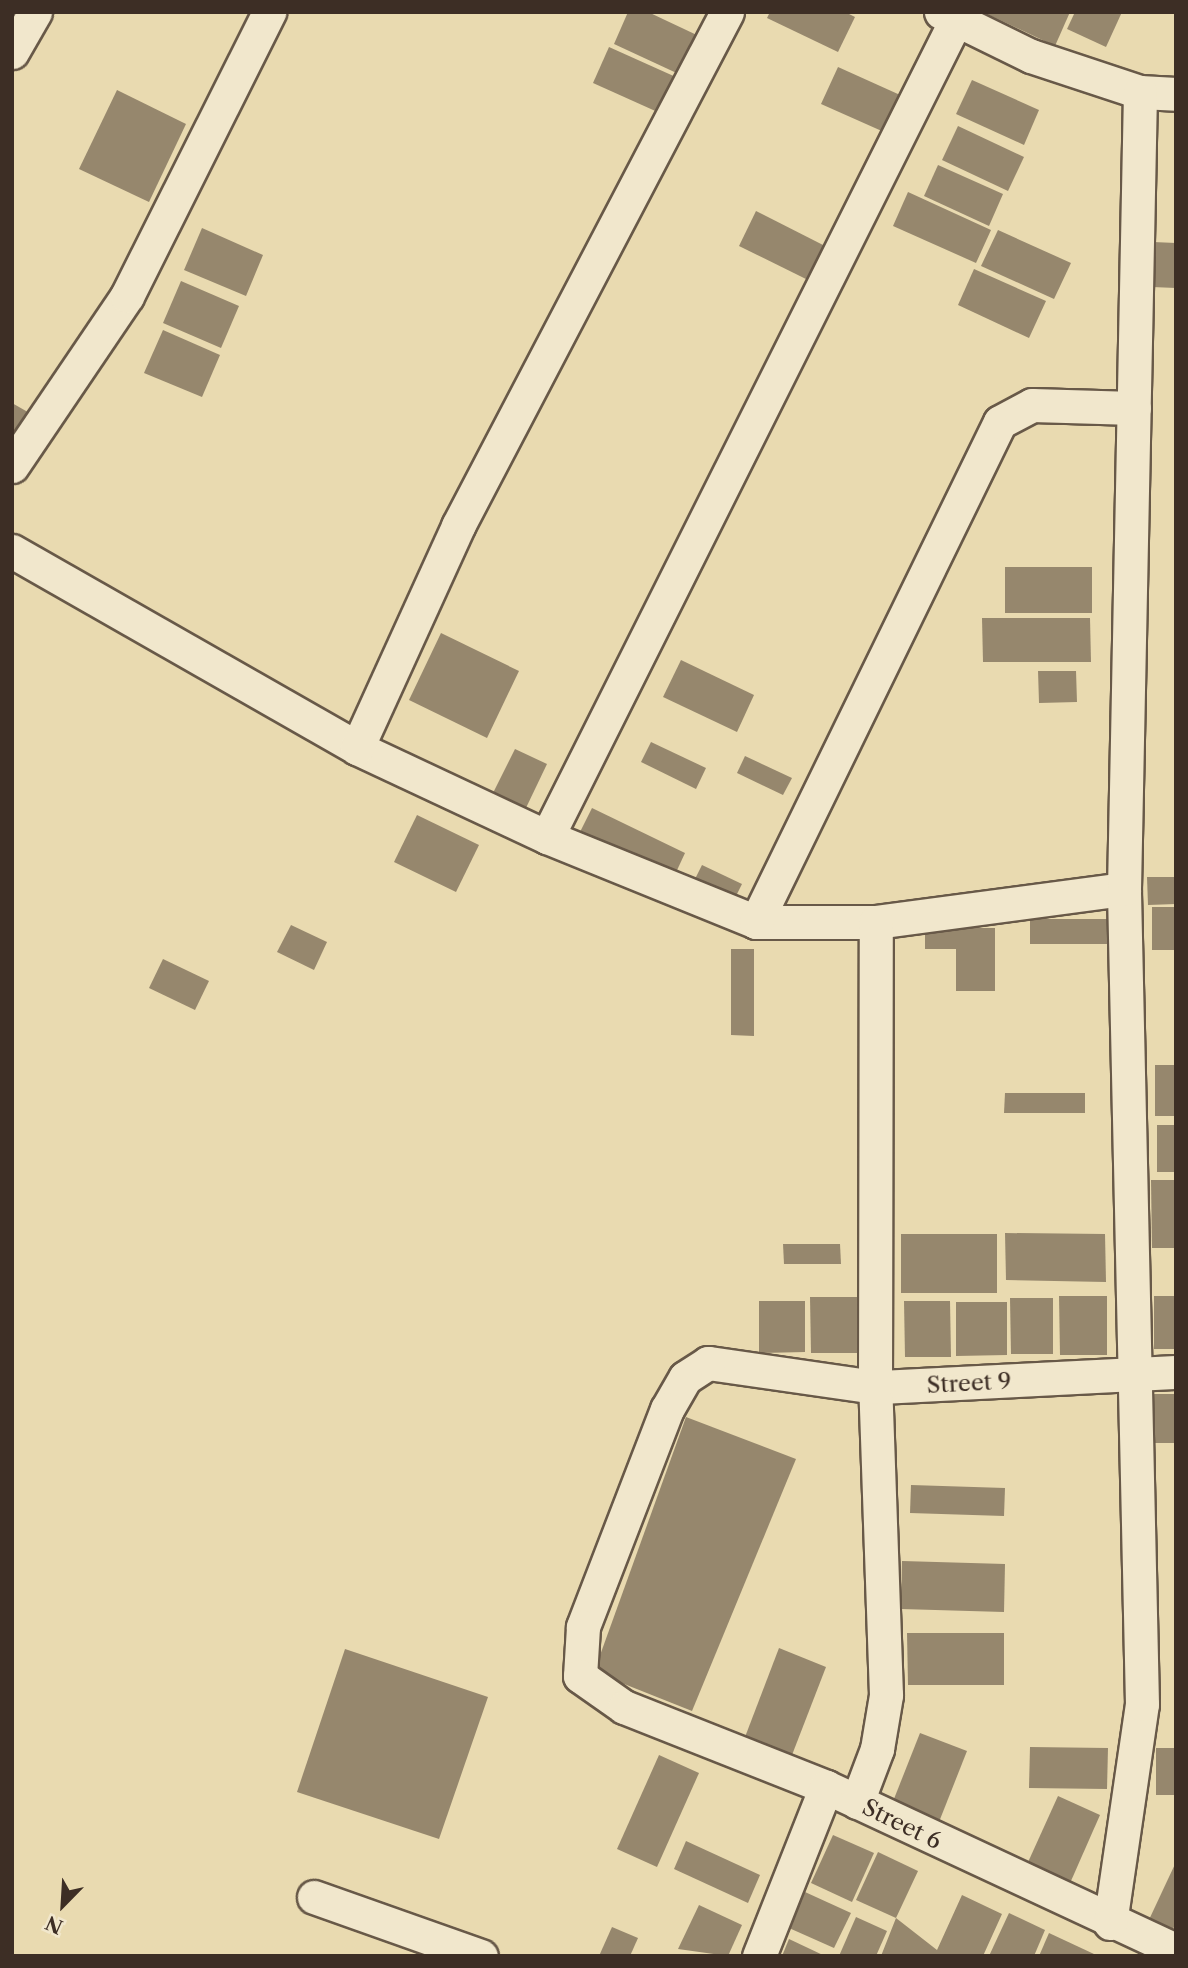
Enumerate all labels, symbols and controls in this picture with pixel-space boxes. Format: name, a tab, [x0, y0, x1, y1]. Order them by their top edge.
street label: Street 9	[926, 1367, 1012, 1399]
street label: Street 6	[858, 1793, 946, 1855]
north arrow	[28, 1870, 98, 1940]
text: N	[42, 1911, 66, 1939]

